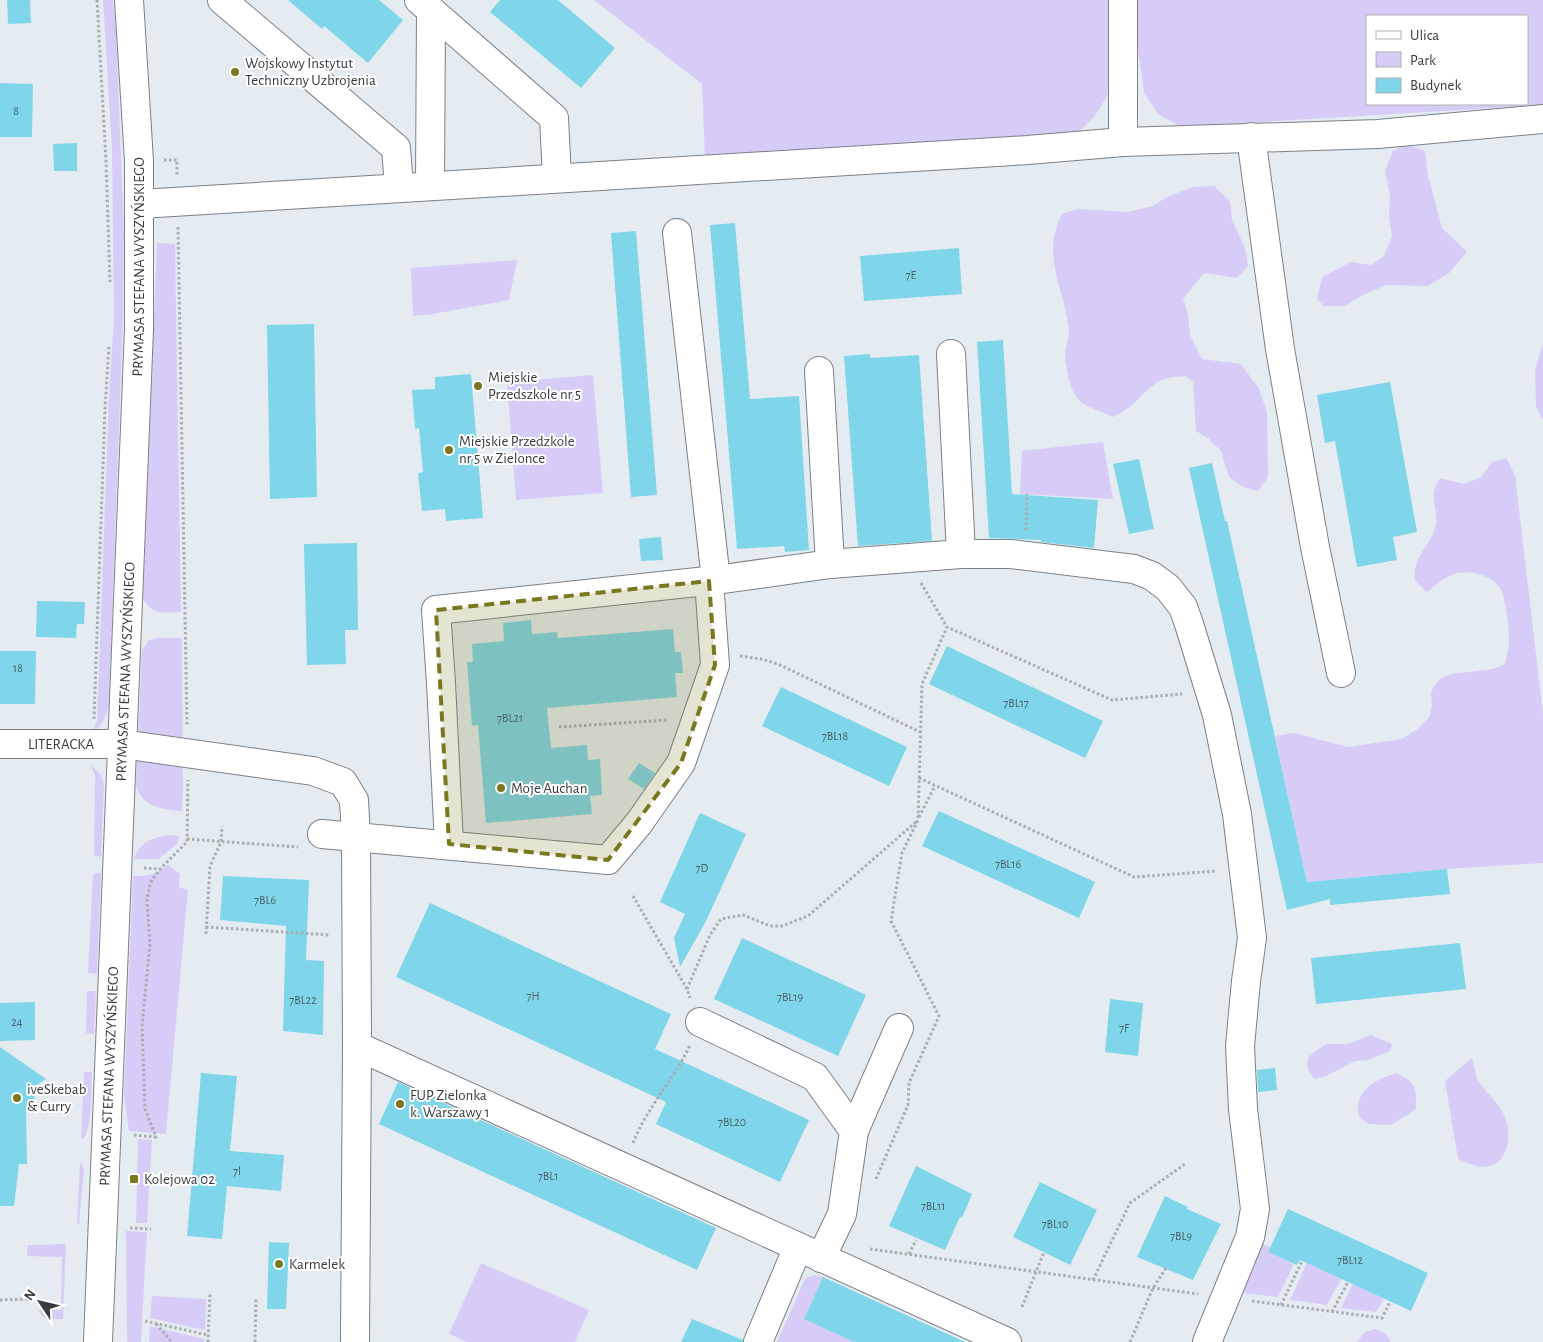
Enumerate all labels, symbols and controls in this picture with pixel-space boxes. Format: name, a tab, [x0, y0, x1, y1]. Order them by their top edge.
legend	[1366, 15, 1528, 105]
text: Ulica	[1410, 28, 1439, 43]
text: Park	[1410, 53, 1436, 68]
place label: Wojskowy Instytut Techniczny Uzbrojenia	[245, 56, 376, 88]
marker: Wojskowy Instytut Techniczny Uzbrojenia	[229, 66, 241, 78]
text: Budynek	[1410, 78, 1462, 93]
house number: 8	[13, 105, 19, 117]
street label: PRYMASA STEFANA WYSZYŃSKIEGO	[130, 157, 147, 377]
house number: 7E	[906, 269, 917, 281]
place label: Miejskie Przedszkole nr 5	[488, 370, 581, 402]
marker: Miejskie Przedszkole nr 5	[472, 380, 484, 392]
place label: Miejskie Przedzkole nr 5 w Zielonce	[459, 434, 575, 466]
marker: Miejskie Przedzkole nr 5 w Zielonce	[443, 444, 455, 456]
street label: PRYMASA STEFANA WYSZYŃSKIEGO	[113, 562, 137, 781]
house number: 18	[13, 662, 23, 674]
house number: 7BL17	[1003, 697, 1029, 709]
house number: 7BL21	[497, 712, 523, 724]
house number: 7BL18	[822, 730, 848, 742]
street label: LITERACKA	[28, 737, 94, 752]
place label: Moje Auchan	[511, 781, 587, 796]
marker: Moje Auchan	[495, 782, 507, 794]
house number: 7BL16	[995, 858, 1021, 870]
house number: 7D	[696, 862, 709, 874]
house number: 7BL6	[254, 894, 276, 906]
street label: PRYMASA STEFANA WYSZYŃSKIEGO	[97, 966, 121, 1186]
house number: 7H	[526, 990, 540, 1002]
house number: 7BL19	[777, 991, 803, 1003]
house number: 7BL22	[289, 994, 317, 1006]
house number: 24	[11, 1016, 23, 1028]
house number: 7F	[1119, 1022, 1130, 1034]
place label: iveSkebab & Curry	[27, 1082, 87, 1114]
place label: FUP Zielonka k. Warszawy 1	[410, 1088, 490, 1120]
marker: iveSkebab & Curry	[11, 1092, 23, 1104]
marker: FUP Zielonka k. Warszawy 1	[394, 1098, 406, 1110]
house number: 7BL20	[718, 1116, 746, 1128]
house number: 7l	[233, 1165, 241, 1177]
house number: 7BL1	[538, 1170, 558, 1182]
place label: Kolejowa 02	[144, 1172, 215, 1187]
marker: Kolejowa 02	[128, 1173, 140, 1185]
house number: 7BL11	[921, 1200, 945, 1212]
house number: 7BL10	[1042, 1218, 1068, 1230]
house number: 7BL9	[1170, 1230, 1192, 1242]
house number: 7BL12	[1337, 1254, 1364, 1266]
place label: Karmelek	[289, 1257, 345, 1272]
marker: Karmelek	[273, 1258, 285, 1270]
north arrow	[15, 1277, 65, 1327]
text: N	[22, 1287, 39, 1303]

